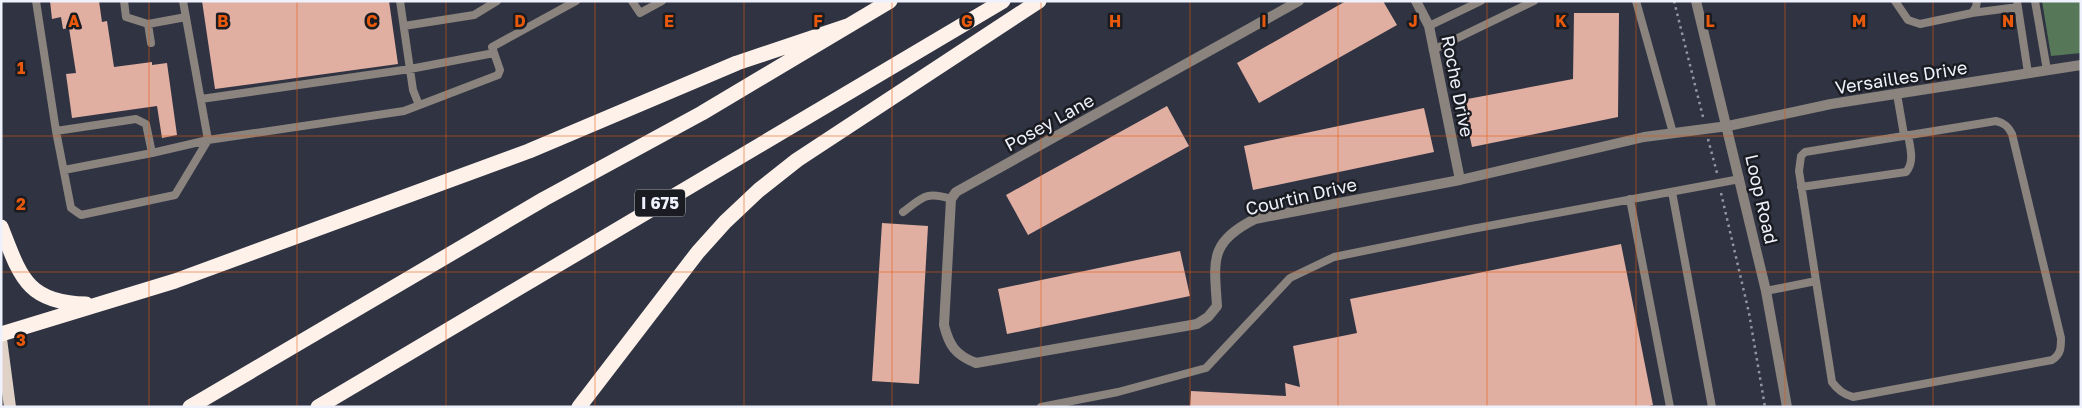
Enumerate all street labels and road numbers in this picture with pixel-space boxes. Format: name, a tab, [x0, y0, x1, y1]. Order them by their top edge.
street label: Roche Drive	[1437, 33, 1479, 139]
street label: Versailles Drive	[1833, 56, 1969, 98]
street label: Posey Lane	[1000, 88, 1098, 156]
street label: Loop Road	[1741, 152, 1783, 246]
street label: Courtin Drive	[1243, 173, 1359, 219]
road number: I 675	[635, 190, 685, 217]

